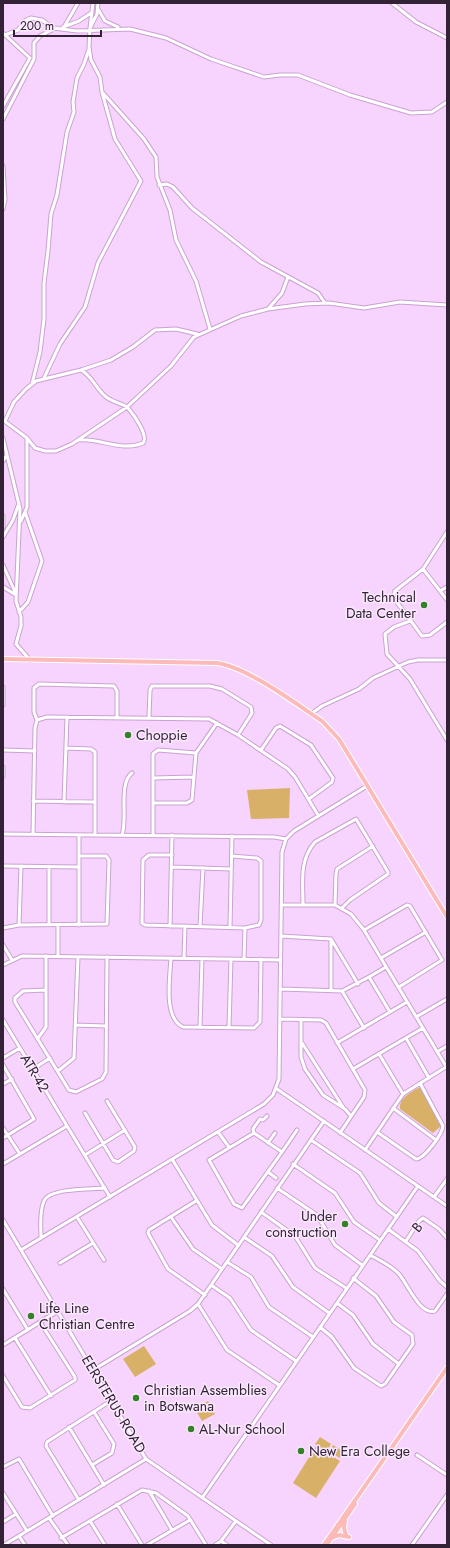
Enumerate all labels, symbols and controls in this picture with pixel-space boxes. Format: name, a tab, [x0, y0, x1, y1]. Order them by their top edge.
scale bar	[14, 12, 101, 38]
text: 200 m	[20, 17, 54, 35]
place label: Technical Data Center	[346, 587, 416, 623]
marker: Technical Data Center	[419, 600, 429, 610]
place label: Choppie	[136, 725, 187, 745]
marker: Choppie	[123, 730, 133, 740]
street label: ATR-42	[16, 1050, 54, 1096]
place label: Under construction	[265, 1206, 337, 1242]
street label: B	[407, 1218, 427, 1236]
marker: Under construction	[340, 1219, 350, 1229]
place label: Life Line Christian Centre	[39, 1298, 135, 1334]
marker: Life Line Christian Centre	[26, 1311, 36, 1321]
street label: EERSTERUS ROAD	[77, 1351, 151, 1457]
place label: Christian Assemblies in Botswana	[144, 1380, 267, 1416]
marker: Christian Assemblies in Botswana	[131, 1393, 141, 1403]
place label: AL-Nur School	[199, 1419, 285, 1439]
marker: AL-Nur School	[186, 1424, 196, 1434]
place label: New Era College	[309, 1441, 410, 1461]
marker: New Era College	[296, 1446, 306, 1456]

